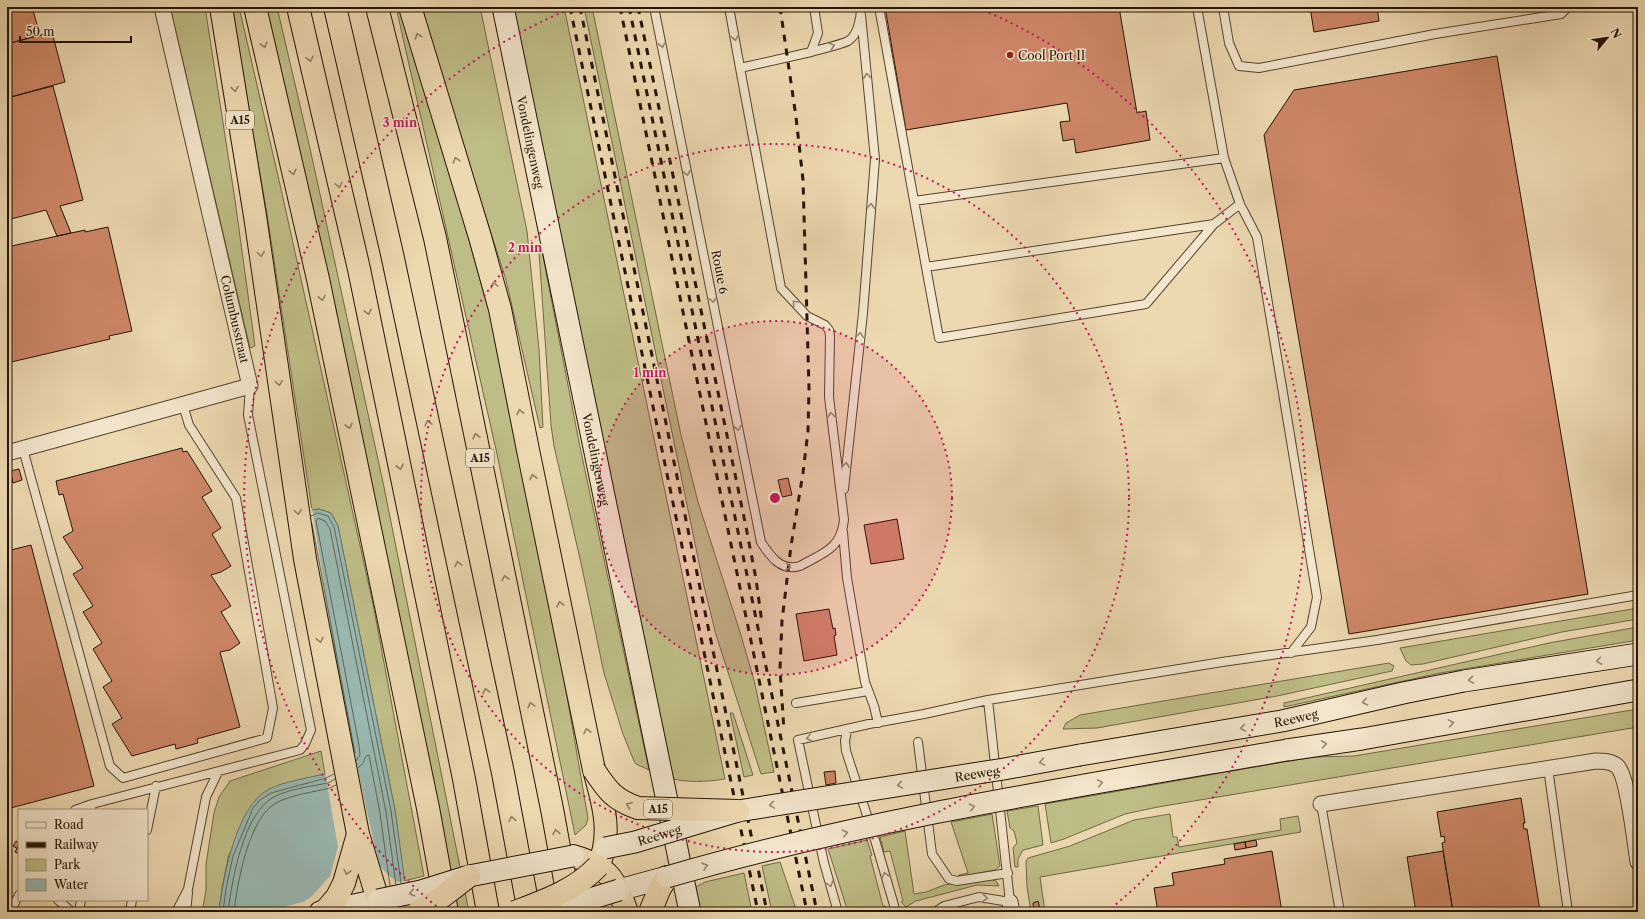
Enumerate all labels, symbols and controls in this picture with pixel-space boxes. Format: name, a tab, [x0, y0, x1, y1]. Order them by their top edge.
scale bar	[20, 18, 131, 44]
north arrow	[1587, 18, 1627, 58]
text: 50 m	[26, 24, 55, 39]
text: N	[1607, 26, 1624, 41]
one-way arrow	[414, 33, 423, 40]
one-way arrow	[730, 35, 738, 41]
one-way arrow	[259, 41, 268, 48]
one-way arrow	[657, 42, 666, 48]
one-way arrow	[828, 42, 835, 51]
place label: Cool Port II	[1018, 48, 1085, 63]
marker: Cool Port II	[1005, 50, 1015, 60]
one-way arrow	[305, 55, 313, 62]
one-way arrow	[863, 73, 872, 79]
one-way arrow	[230, 86, 239, 92]
street label: Vondelingenweg	[514, 94, 548, 190]
road number: A15	[226, 111, 254, 129]
text: 3 min	[383, 115, 418, 130]
one-way arrow	[452, 157, 461, 164]
one-way arrow	[289, 168, 297, 175]
one-way arrow	[683, 170, 691, 176]
one-way arrow	[335, 182, 343, 188]
one-way arrow	[867, 203, 876, 209]
text: 2 min	[508, 240, 543, 255]
street label: Route 6	[708, 249, 732, 295]
one-way arrow	[256, 251, 265, 258]
street label: Columbusstraat	[218, 274, 253, 365]
one-way arrow	[490, 282, 498, 288]
one-way arrow	[318, 295, 326, 301]
one-way arrow	[708, 297, 717, 303]
one-way arrow	[792, 300, 799, 308]
one-way arrow	[363, 309, 371, 315]
one-way arrow	[856, 332, 865, 338]
text: 1 min	[634, 365, 667, 380]
one-way arrow	[274, 380, 283, 386]
one-way arrow	[517, 409, 525, 415]
street label: Vondelingenweg	[579, 411, 613, 508]
one-way arrow	[827, 412, 836, 418]
one-way arrow	[425, 420, 433, 426]
one-way arrow	[345, 422, 353, 429]
one-way arrow	[734, 425, 742, 431]
one-way arrow	[472, 433, 481, 440]
road number: A15	[466, 449, 494, 467]
one-way arrow	[841, 461, 850, 468]
one-way arrow	[395, 464, 403, 470]
one-way arrow	[530, 474, 538, 480]
centre of rings	[768, 491, 782, 505]
one-way arrow	[293, 509, 302, 515]
one-way arrow	[455, 561, 463, 567]
one-way arrow	[785, 562, 792, 570]
one-way arrow	[501, 574, 509, 581]
one-way arrow	[556, 601, 565, 607]
one-way arrow	[316, 637, 324, 643]
one-way arrow	[1596, 656, 1603, 664]
one-way arrow	[1468, 675, 1474, 684]
one-way arrow	[482, 688, 490, 694]
one-way arrow	[1362, 697, 1369, 706]
one-way arrow	[527, 702, 535, 708]
street label: Reeweg	[1273, 705, 1320, 730]
one-way arrow	[1447, 719, 1454, 728]
one-way arrow	[1240, 723, 1247, 732]
one-way arrow	[583, 728, 591, 735]
one-way arrow	[806, 734, 812, 742]
one-way arrow	[1321, 740, 1327, 749]
one-way arrow	[1039, 757, 1045, 766]
street label: Reeweg	[954, 762, 1001, 784]
one-way arrow	[1097, 779, 1103, 788]
one-way arrow	[897, 780, 903, 789]
road number: A15	[644, 800, 672, 818]
one-way arrow	[626, 801, 633, 809]
one-way arrow	[768, 801, 775, 809]
one-way arrow	[969, 803, 975, 811]
legend	[18, 809, 148, 901]
one-way arrow	[508, 815, 516, 822]
text: Road	[54, 817, 84, 832]
street label: Reeweg	[636, 821, 684, 848]
one-way arrow	[553, 829, 561, 835]
one-way arrow	[842, 830, 848, 838]
text: Railway	[54, 837, 99, 852]
text: Park	[54, 857, 81, 872]
one-way arrow	[701, 862, 708, 871]
one-way arrow	[343, 868, 351, 875]
one-way arrow	[881, 871, 890, 878]
text: Water	[53, 877, 88, 892]
one-way arrow	[825, 880, 834, 887]
one-way arrow	[409, 888, 415, 896]
one-way arrow	[982, 893, 988, 902]

